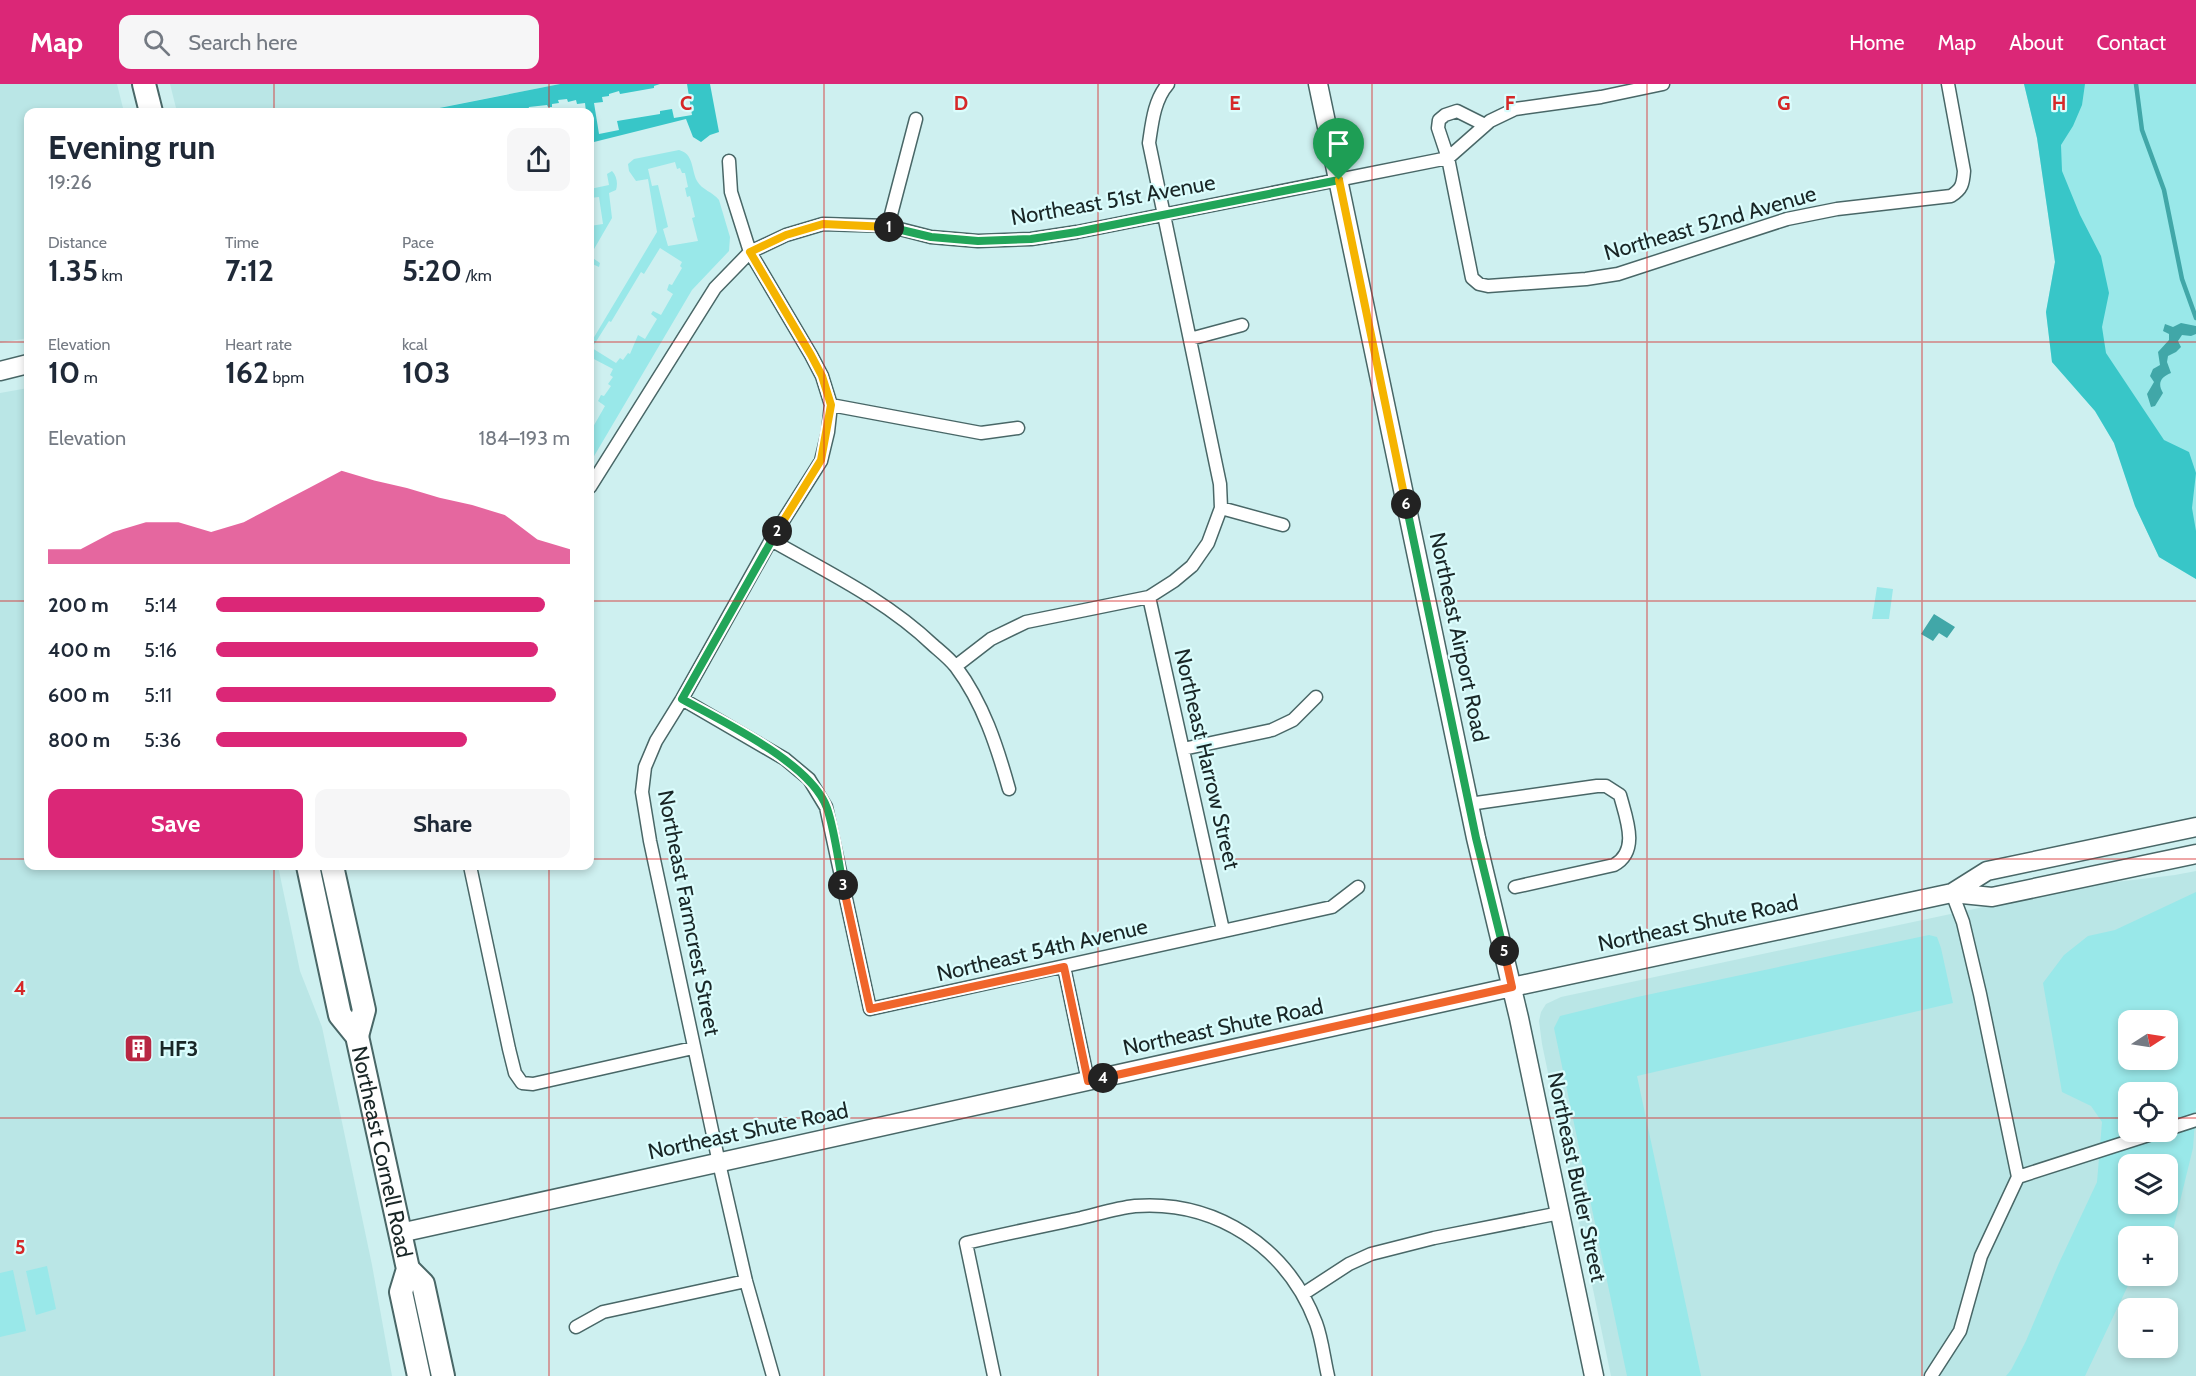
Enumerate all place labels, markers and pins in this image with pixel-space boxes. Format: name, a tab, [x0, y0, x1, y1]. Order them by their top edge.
pin	[1313, 118, 1364, 180]
pin: 1	[874, 212, 904, 242]
pin: 6	[1391, 489, 1421, 519]
pin: 2	[762, 516, 792, 546]
pin: 3	[828, 870, 858, 900]
pin: 5	[1489, 936, 1519, 966]
building icon: HF3	[122, 1032, 154, 1064]
place label: HF3	[159, 1035, 198, 1062]
pin: 4	[1088, 1063, 1118, 1093]

